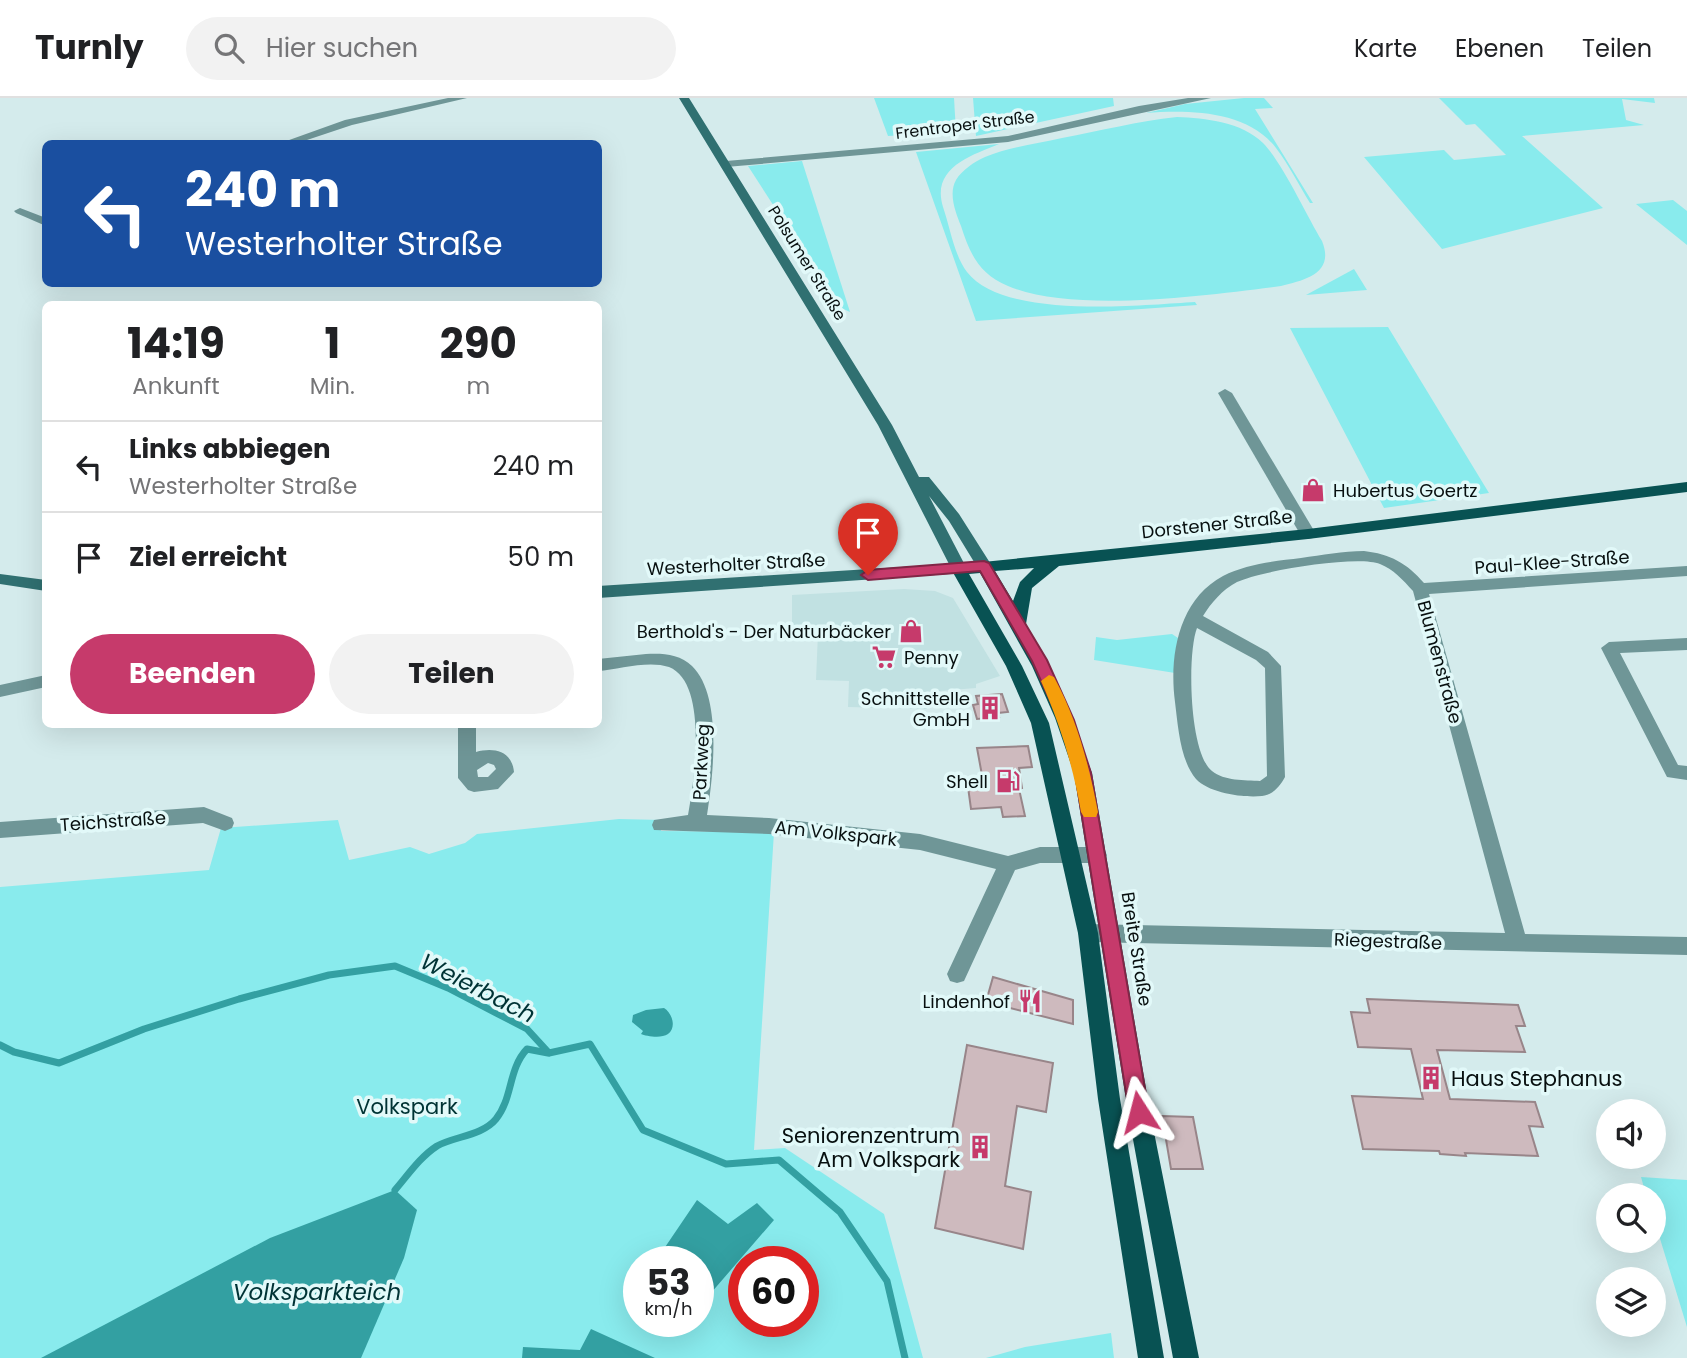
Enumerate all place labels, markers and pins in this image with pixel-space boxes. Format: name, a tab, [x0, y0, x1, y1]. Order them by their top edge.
shop icon: Hubertus Goertz	[1299, 476, 1327, 504]
place label: Hubertus Goertz	[1333, 478, 1477, 503]
pin	[838, 503, 898, 575]
shop icon: Berthold's - Der Naturbäcker	[897, 617, 925, 645]
place label: Berthold's - Der Naturbäcker	[637, 619, 891, 644]
supermarket icon: Penny	[870, 643, 898, 671]
place label: Penny	[904, 645, 959, 670]
place label: Schnittstelle GmbH	[861, 686, 970, 732]
building icon: Schnittstelle GmbH	[976, 694, 1004, 722]
fuel station icon: Shell	[994, 767, 1022, 795]
place label: Shell	[946, 769, 988, 794]
restaurant icon: Lindenhof	[1016, 987, 1044, 1015]
place label: Lindenhof	[922, 989, 1010, 1014]
building icon: Haus Stephanus	[1417, 1064, 1445, 1092]
place label: Haus Stephanus	[1451, 1064, 1622, 1093]
place label: Seniorenzentrum Am Volkspark	[782, 1121, 960, 1174]
building icon: Seniorenzentrum Am Volkspark	[966, 1133, 994, 1161]

